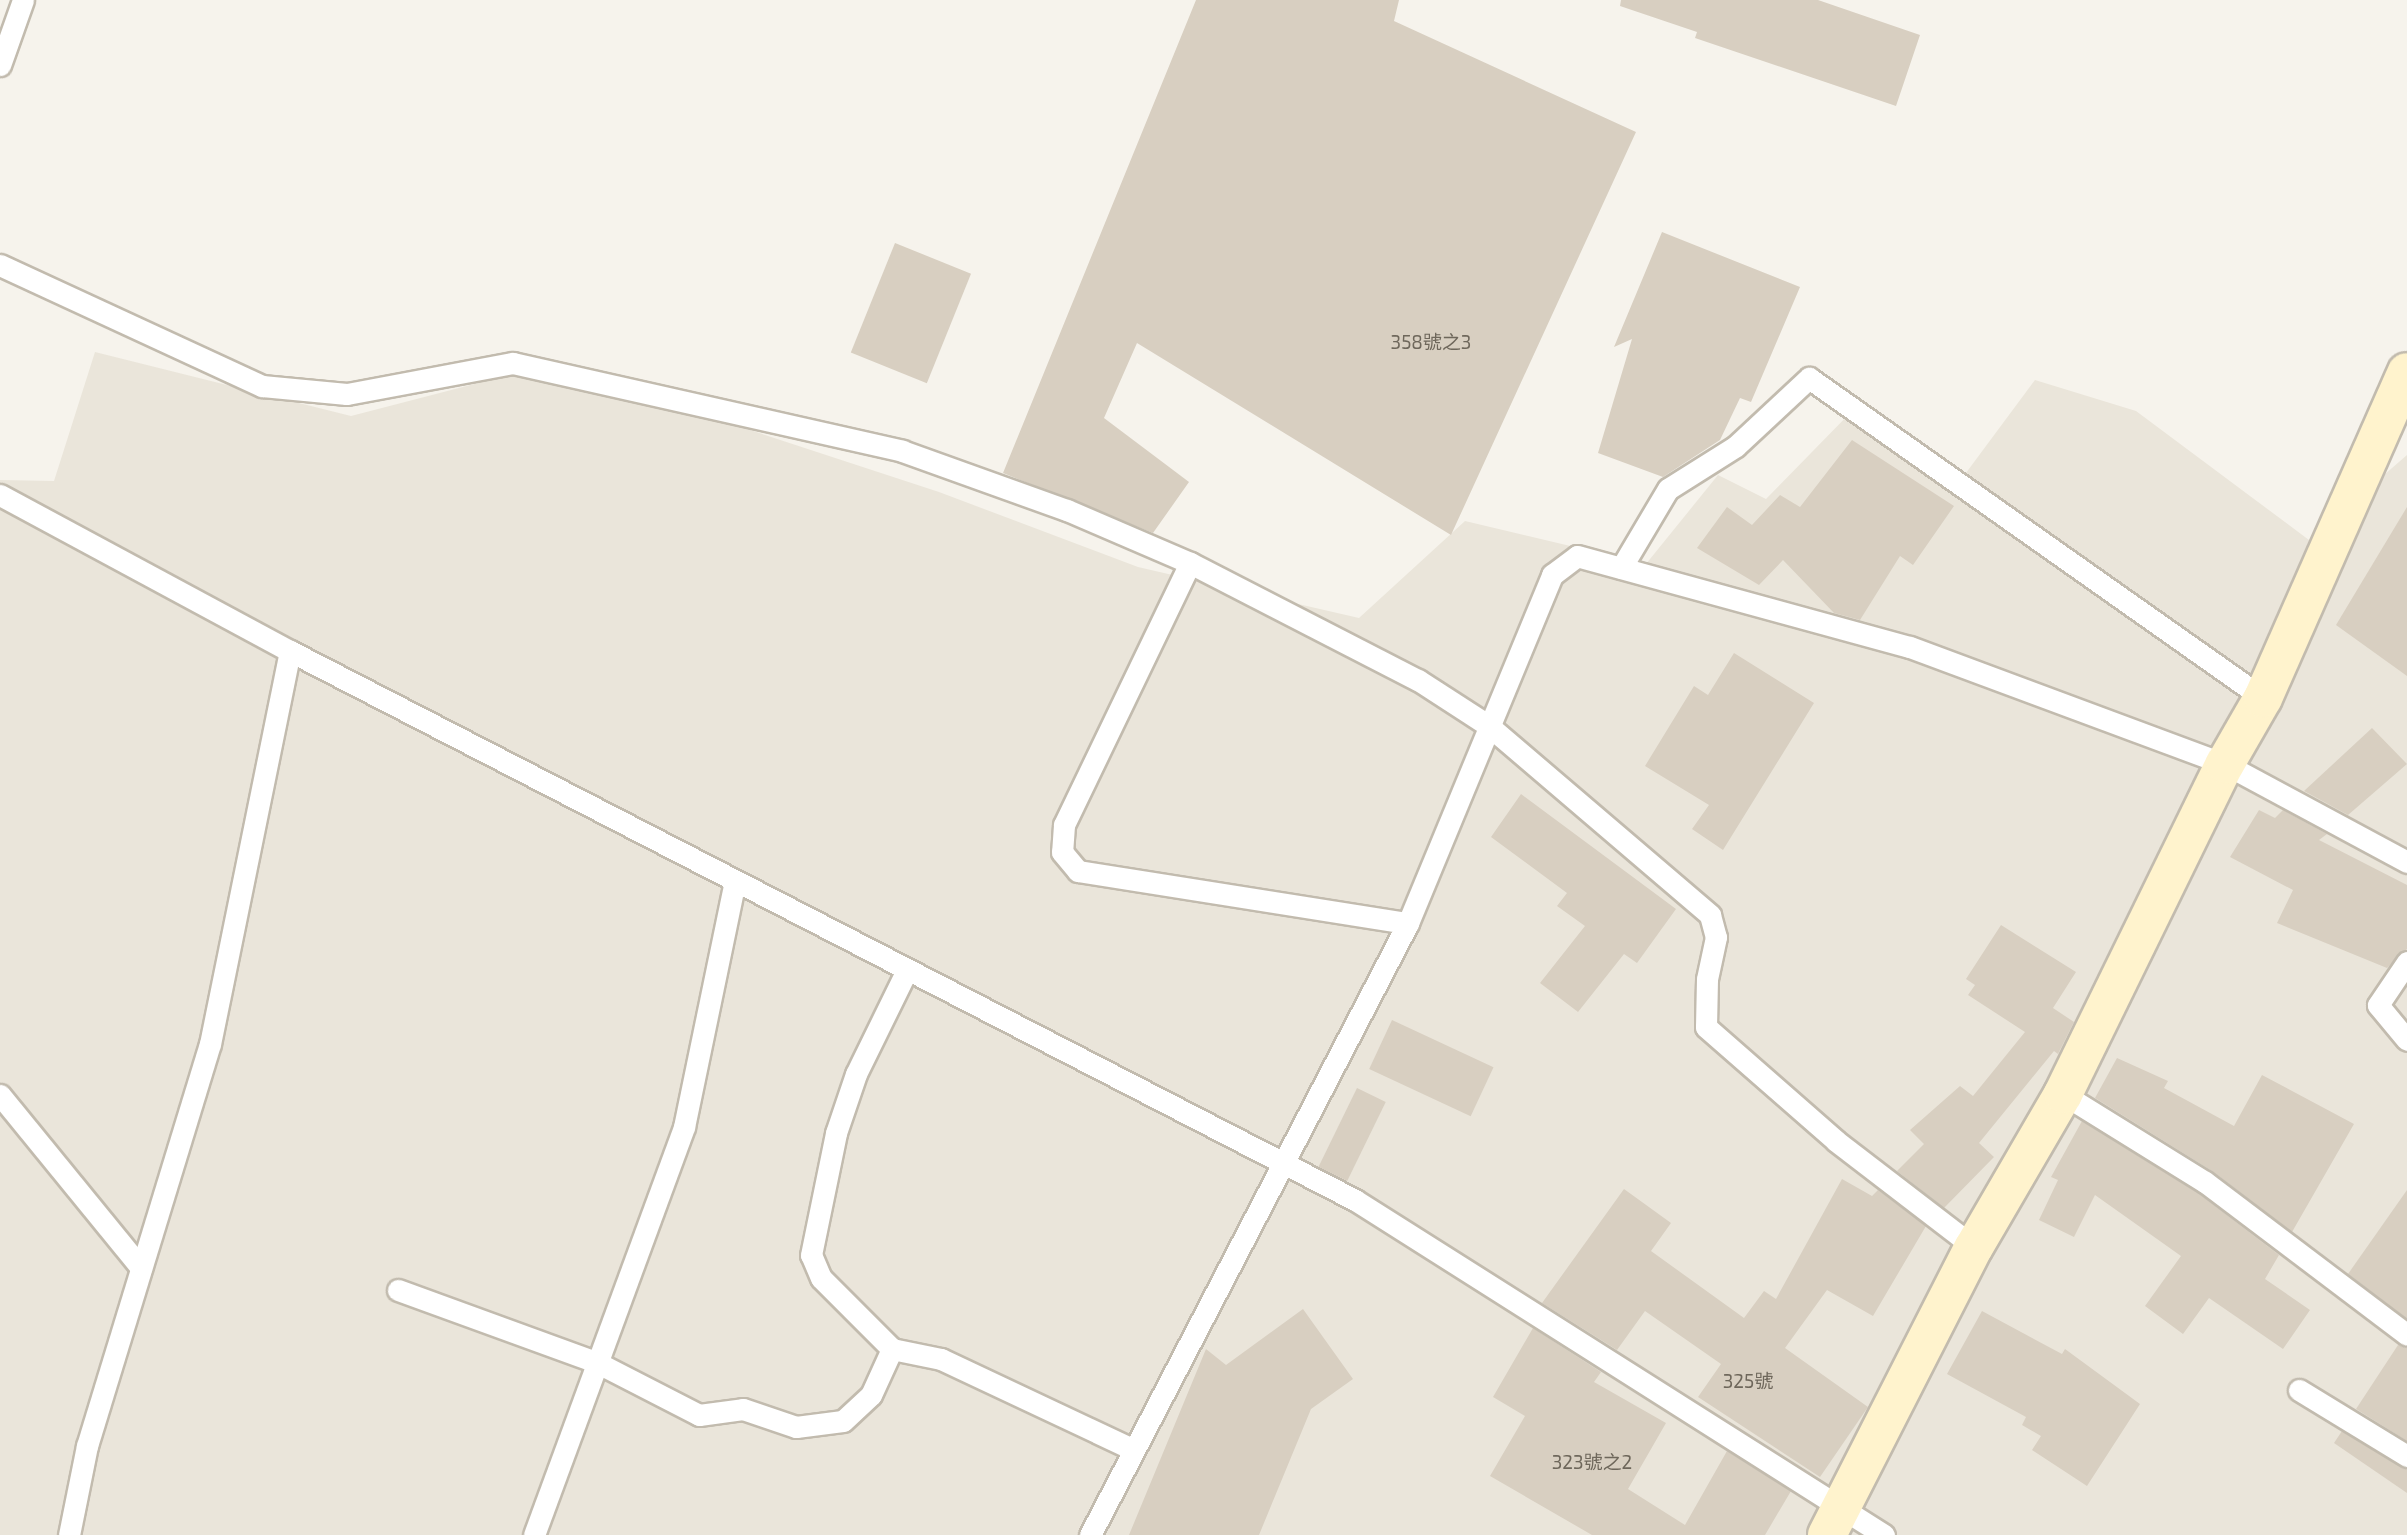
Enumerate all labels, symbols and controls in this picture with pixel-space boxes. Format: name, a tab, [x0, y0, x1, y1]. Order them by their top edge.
house number: 358號之3	[1391, 331, 1471, 353]
house number: 325號	[1723, 1370, 1773, 1392]
house number: 323號之2	[1552, 1451, 1632, 1473]

